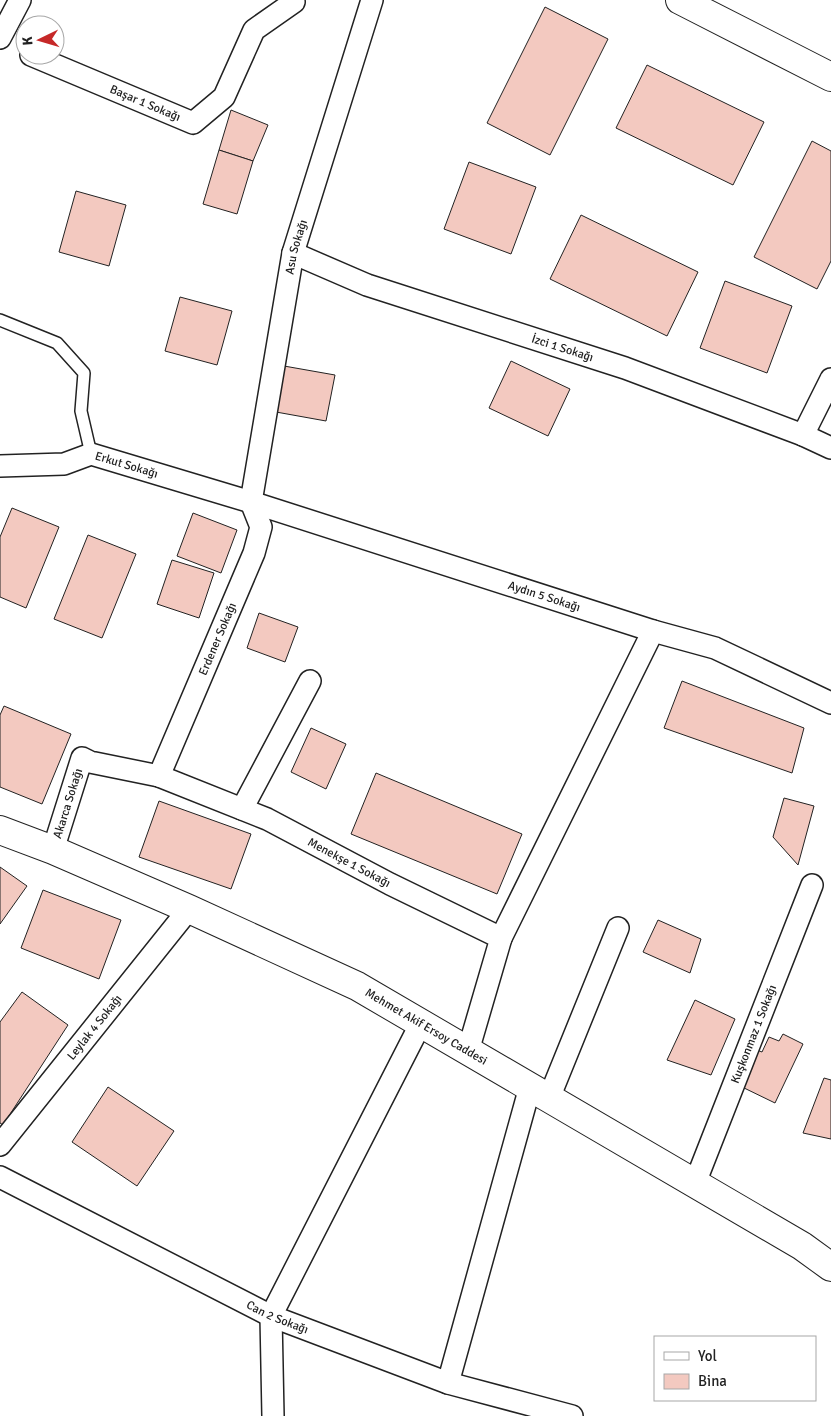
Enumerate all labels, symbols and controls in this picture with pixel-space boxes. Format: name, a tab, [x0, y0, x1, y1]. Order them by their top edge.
north arrow	[15, 15, 65, 65]
text: K	[19, 36, 36, 46]
street label: Başar 1 Sokağı	[108, 81, 183, 125]
street label: Asu Sokağı	[282, 218, 311, 276]
street label: İzci 1 Sokağı	[530, 331, 595, 365]
street label: Erkut Sokağı	[93, 448, 160, 481]
street label: Aydın 5 Sokağı	[506, 578, 582, 615]
street label: Erdener Sokağı	[195, 600, 240, 678]
street label: Akarca Sokağı	[50, 766, 86, 840]
street label: Menekşe 1 Sokağı	[305, 834, 393, 891]
street label: Kuşkonmaz 1 Sokağı	[727, 983, 780, 1086]
street label: Mehmet Akif Ersoy Caddesi	[362, 985, 490, 1068]
street label: Leylak 4 Sokağı	[64, 991, 125, 1063]
street label: Can 2 Sokağı	[244, 1297, 311, 1337]
legend	[654, 1336, 816, 1401]
text: Yol	[698, 1347, 717, 1365]
text: Bina	[698, 1372, 727, 1390]

